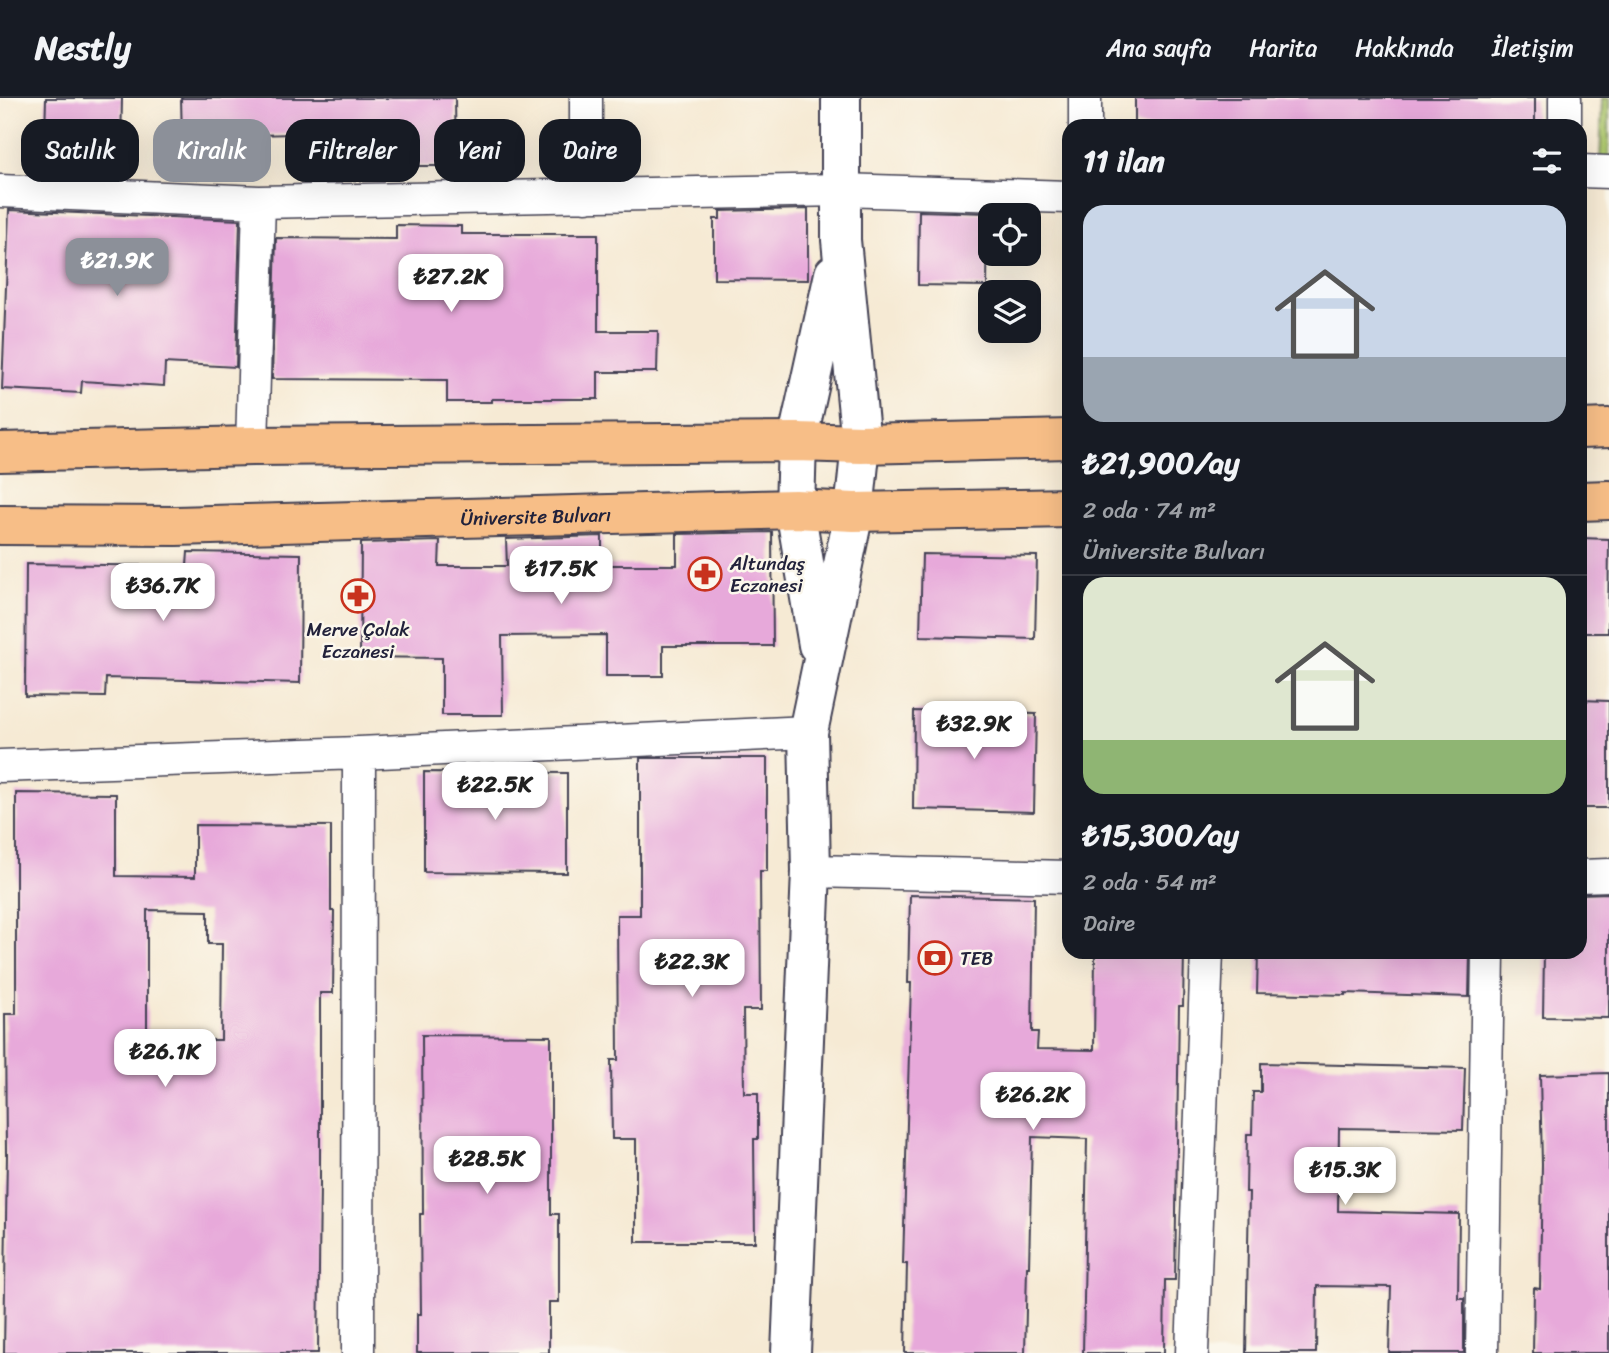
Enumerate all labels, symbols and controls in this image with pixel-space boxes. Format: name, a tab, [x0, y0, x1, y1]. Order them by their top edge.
text: Nestly	[35, 19, 131, 77]
text: Ana sayfa	[1106, 27, 1211, 69]
text: Harita	[1249, 27, 1317, 69]
text: Hakkında	[1355, 27, 1454, 69]
text: İletişim	[1492, 27, 1574, 69]
chip: Satılık	[21, 119, 139, 182]
chip: Kiralık	[153, 119, 271, 182]
chip: Filtreler	[285, 119, 420, 182]
chip: Yeni	[434, 119, 525, 182]
chip: Daire	[539, 119, 641, 182]
text: 11 ilan	[1083, 134, 1165, 188]
icon: filters	[1528, 142, 1566, 180]
map controls	[978, 203, 1041, 343]
button: locate	[978, 203, 1041, 266]
pin: ₺21.9K	[60, 238, 174, 298]
text: ₺21.9K	[82, 240, 152, 281]
icon: home	[1262, 251, 1388, 377]
pin: ₺27.2K	[394, 254, 508, 314]
text: ₺27.2K	[414, 256, 488, 297]
button: layers	[978, 280, 1041, 343]
text: ₺21,900/ay	[1083, 436, 1240, 490]
text: 2 oda · 74 m²	[1083, 490, 1216, 531]
street label: Üniversite Bulvarı	[460, 498, 612, 535]
text: Üniversite Bulvarı	[1083, 531, 1265, 572]
pin: ₺17.5K	[504, 546, 618, 606]
place label: Altundaş Eczanesi	[729, 547, 805, 602]
text: ₺17.5K	[526, 548, 596, 589]
pharmacy icon: Altundaş Eczanesi	[686, 555, 724, 593]
pin: ₺36.7K	[106, 564, 220, 623]
text: ₺36.7K	[127, 565, 199, 606]
pharmacy icon: Merve Çolak Eczanesi	[339, 577, 377, 615]
place label: Merve Çolak Eczanesi	[307, 613, 410, 668]
icon: home	[1262, 623, 1388, 749]
pin: ₺32.9K	[917, 702, 1031, 761]
text: ₺32.9K	[937, 703, 1011, 744]
pin: ₺22.5K	[438, 762, 552, 822]
text: ₺22.5K	[458, 764, 532, 805]
text: ₺15,300/ay	[1083, 808, 1239, 862]
text: 2 oda · 54 m²	[1083, 862, 1217, 903]
text: Daire	[1083, 903, 1135, 944]
bank icon: TEB	[916, 939, 954, 977]
pin: ₺22.3K	[635, 940, 749, 999]
text: ₺22.3K	[656, 941, 728, 982]
place label: TEB	[960, 942, 993, 975]
pin: ₺26.1K	[108, 1030, 222, 1089]
text: ₺26.1K	[130, 1031, 200, 1072]
pin: ₺26.2K	[976, 1072, 1090, 1132]
text: ₺26.2K	[996, 1074, 1070, 1115]
pin: ₺28.5K	[430, 1136, 544, 1196]
text: ₺28.5K	[450, 1138, 524, 1179]
pin: ₺15.3K	[1288, 1148, 1402, 1207]
text: ₺15.3K	[1310, 1149, 1380, 1190]

